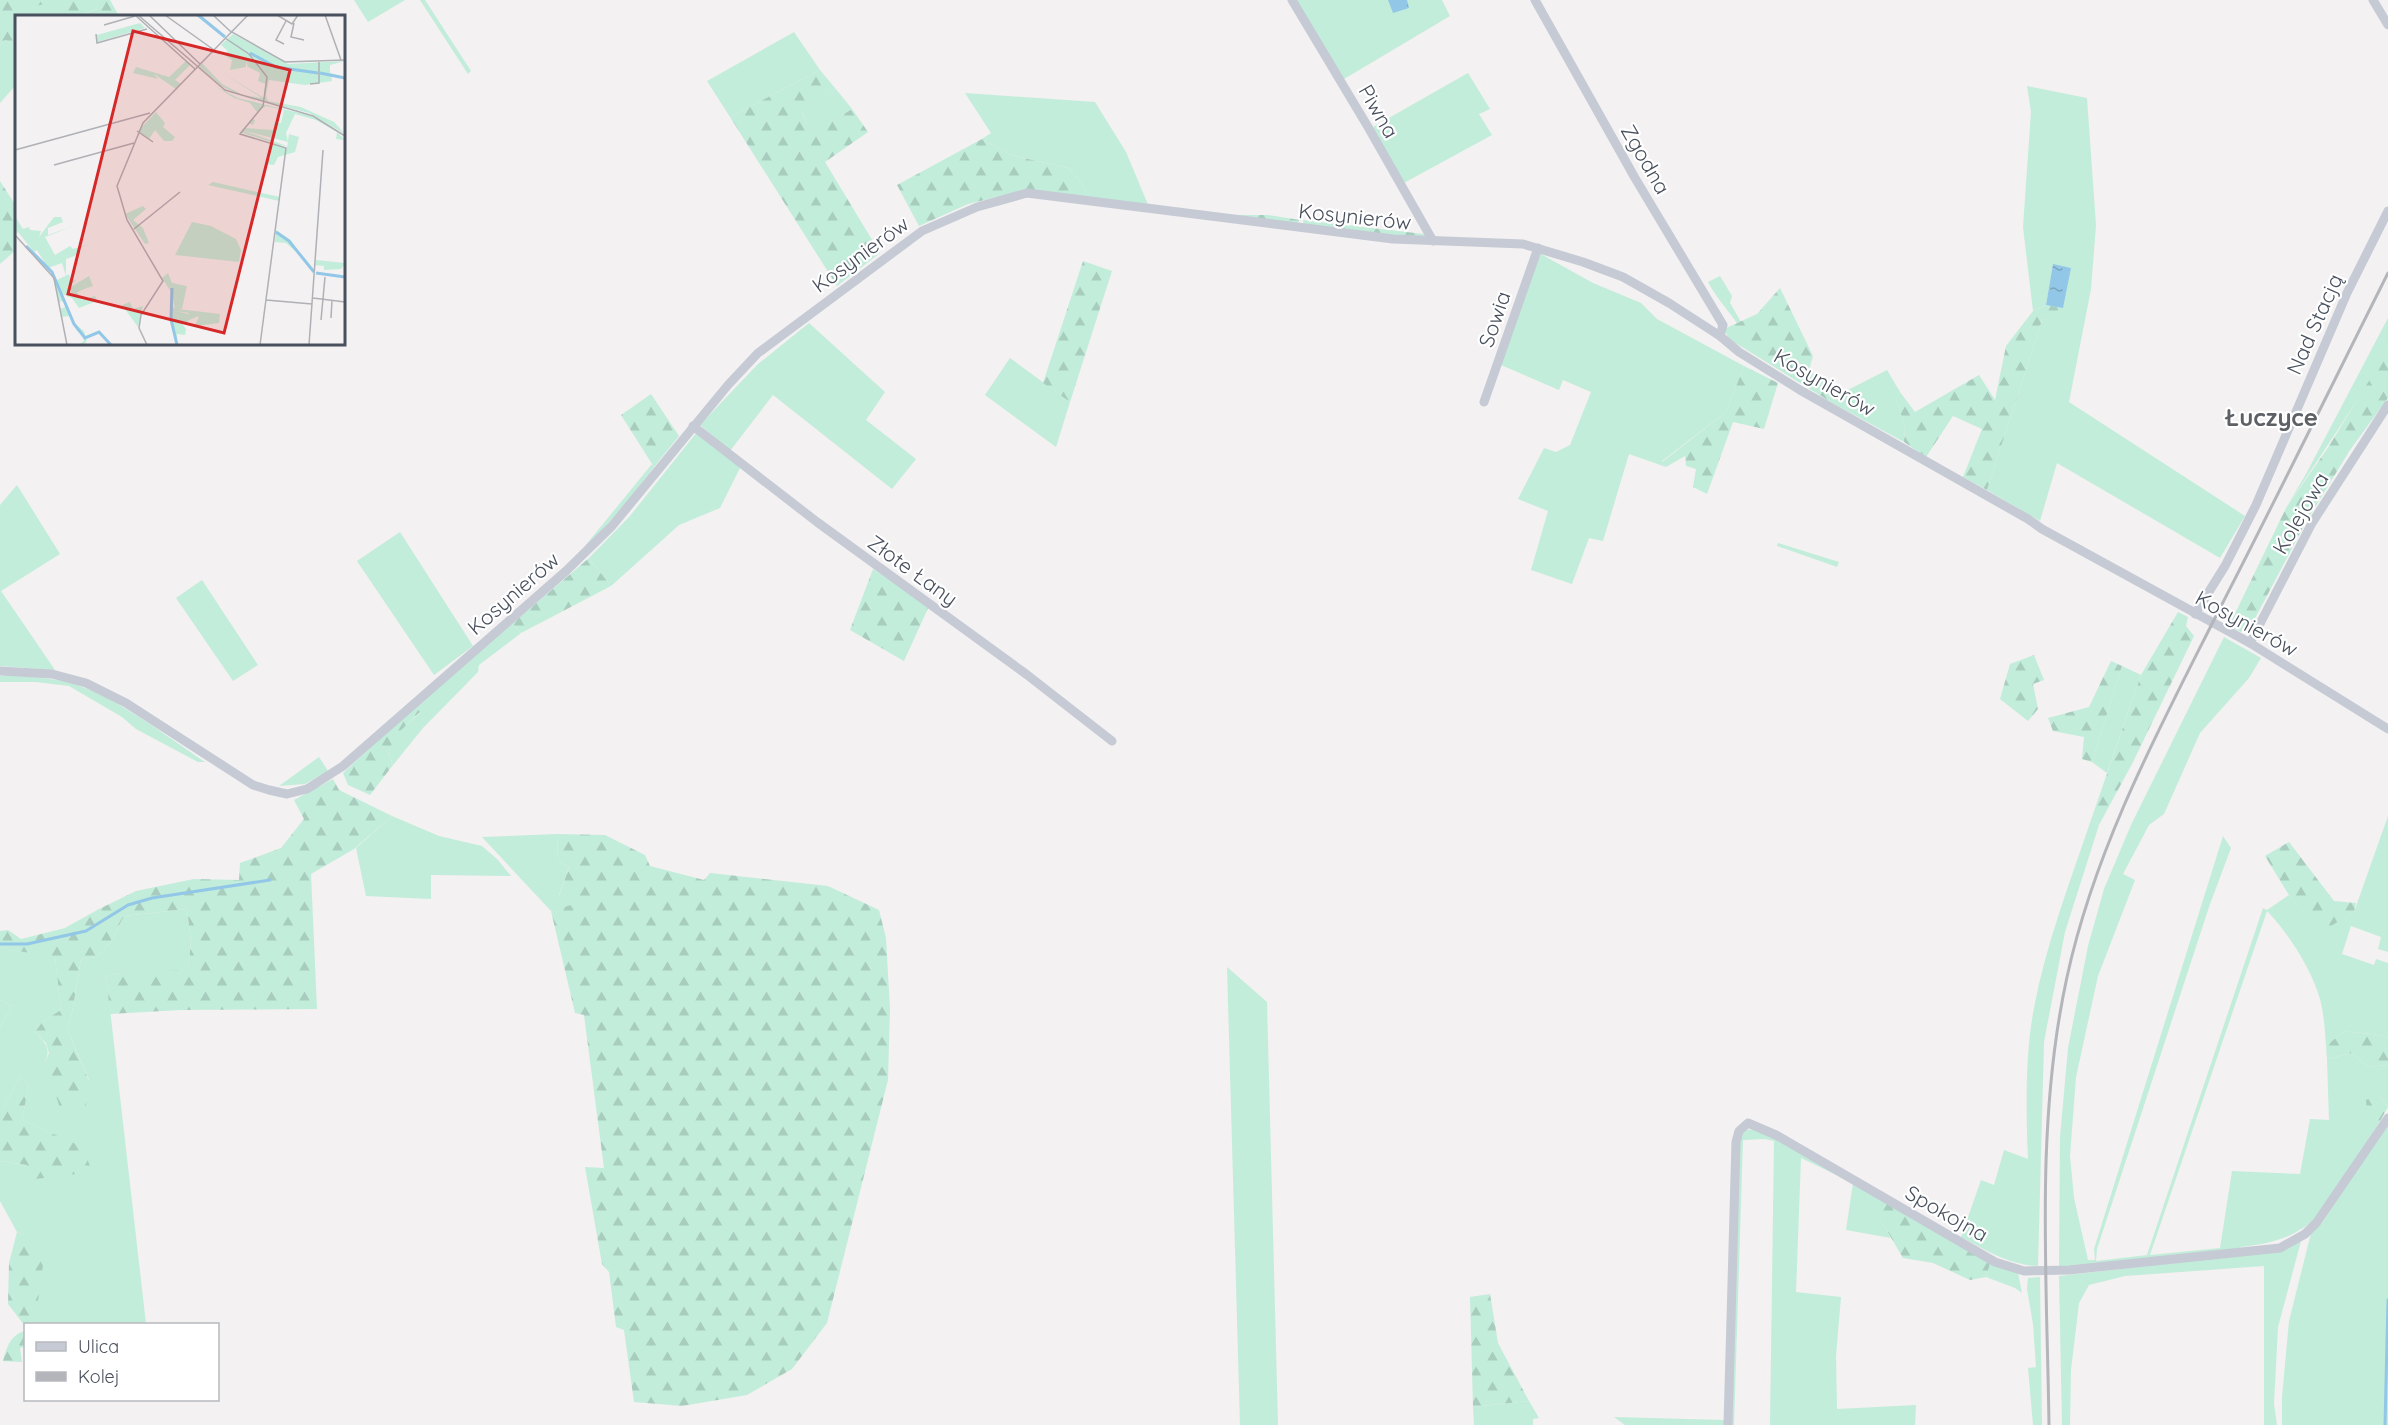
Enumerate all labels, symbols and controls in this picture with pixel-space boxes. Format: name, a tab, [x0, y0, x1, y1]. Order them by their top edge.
inset map	[15, 15, 345, 345]
street label: Piwna	[1353, 80, 1405, 142]
street label: Zgodna	[1616, 119, 1676, 199]
street label: Kosynierów	[1297, 197, 1413, 235]
street label: Kosynierów	[807, 210, 914, 298]
street label: Nad Stacją	[2280, 270, 2348, 378]
street label: Sowia	[1472, 288, 1516, 350]
street label: Kosynierów	[1769, 342, 1881, 422]
district label: Łuczyce	[2224, 402, 2318, 432]
street label: Kolejowa	[2266, 468, 2334, 558]
street label: Złote Łany	[863, 529, 963, 611]
street label: Kosynierów	[462, 546, 564, 640]
street label: Kosynierów	[2191, 584, 2303, 662]
street label: Spokojna	[1901, 1179, 1993, 1247]
legend	[24, 1323, 219, 1401]
text: Ulica	[78, 1335, 119, 1358]
text: Kolej	[78, 1365, 120, 1388]

